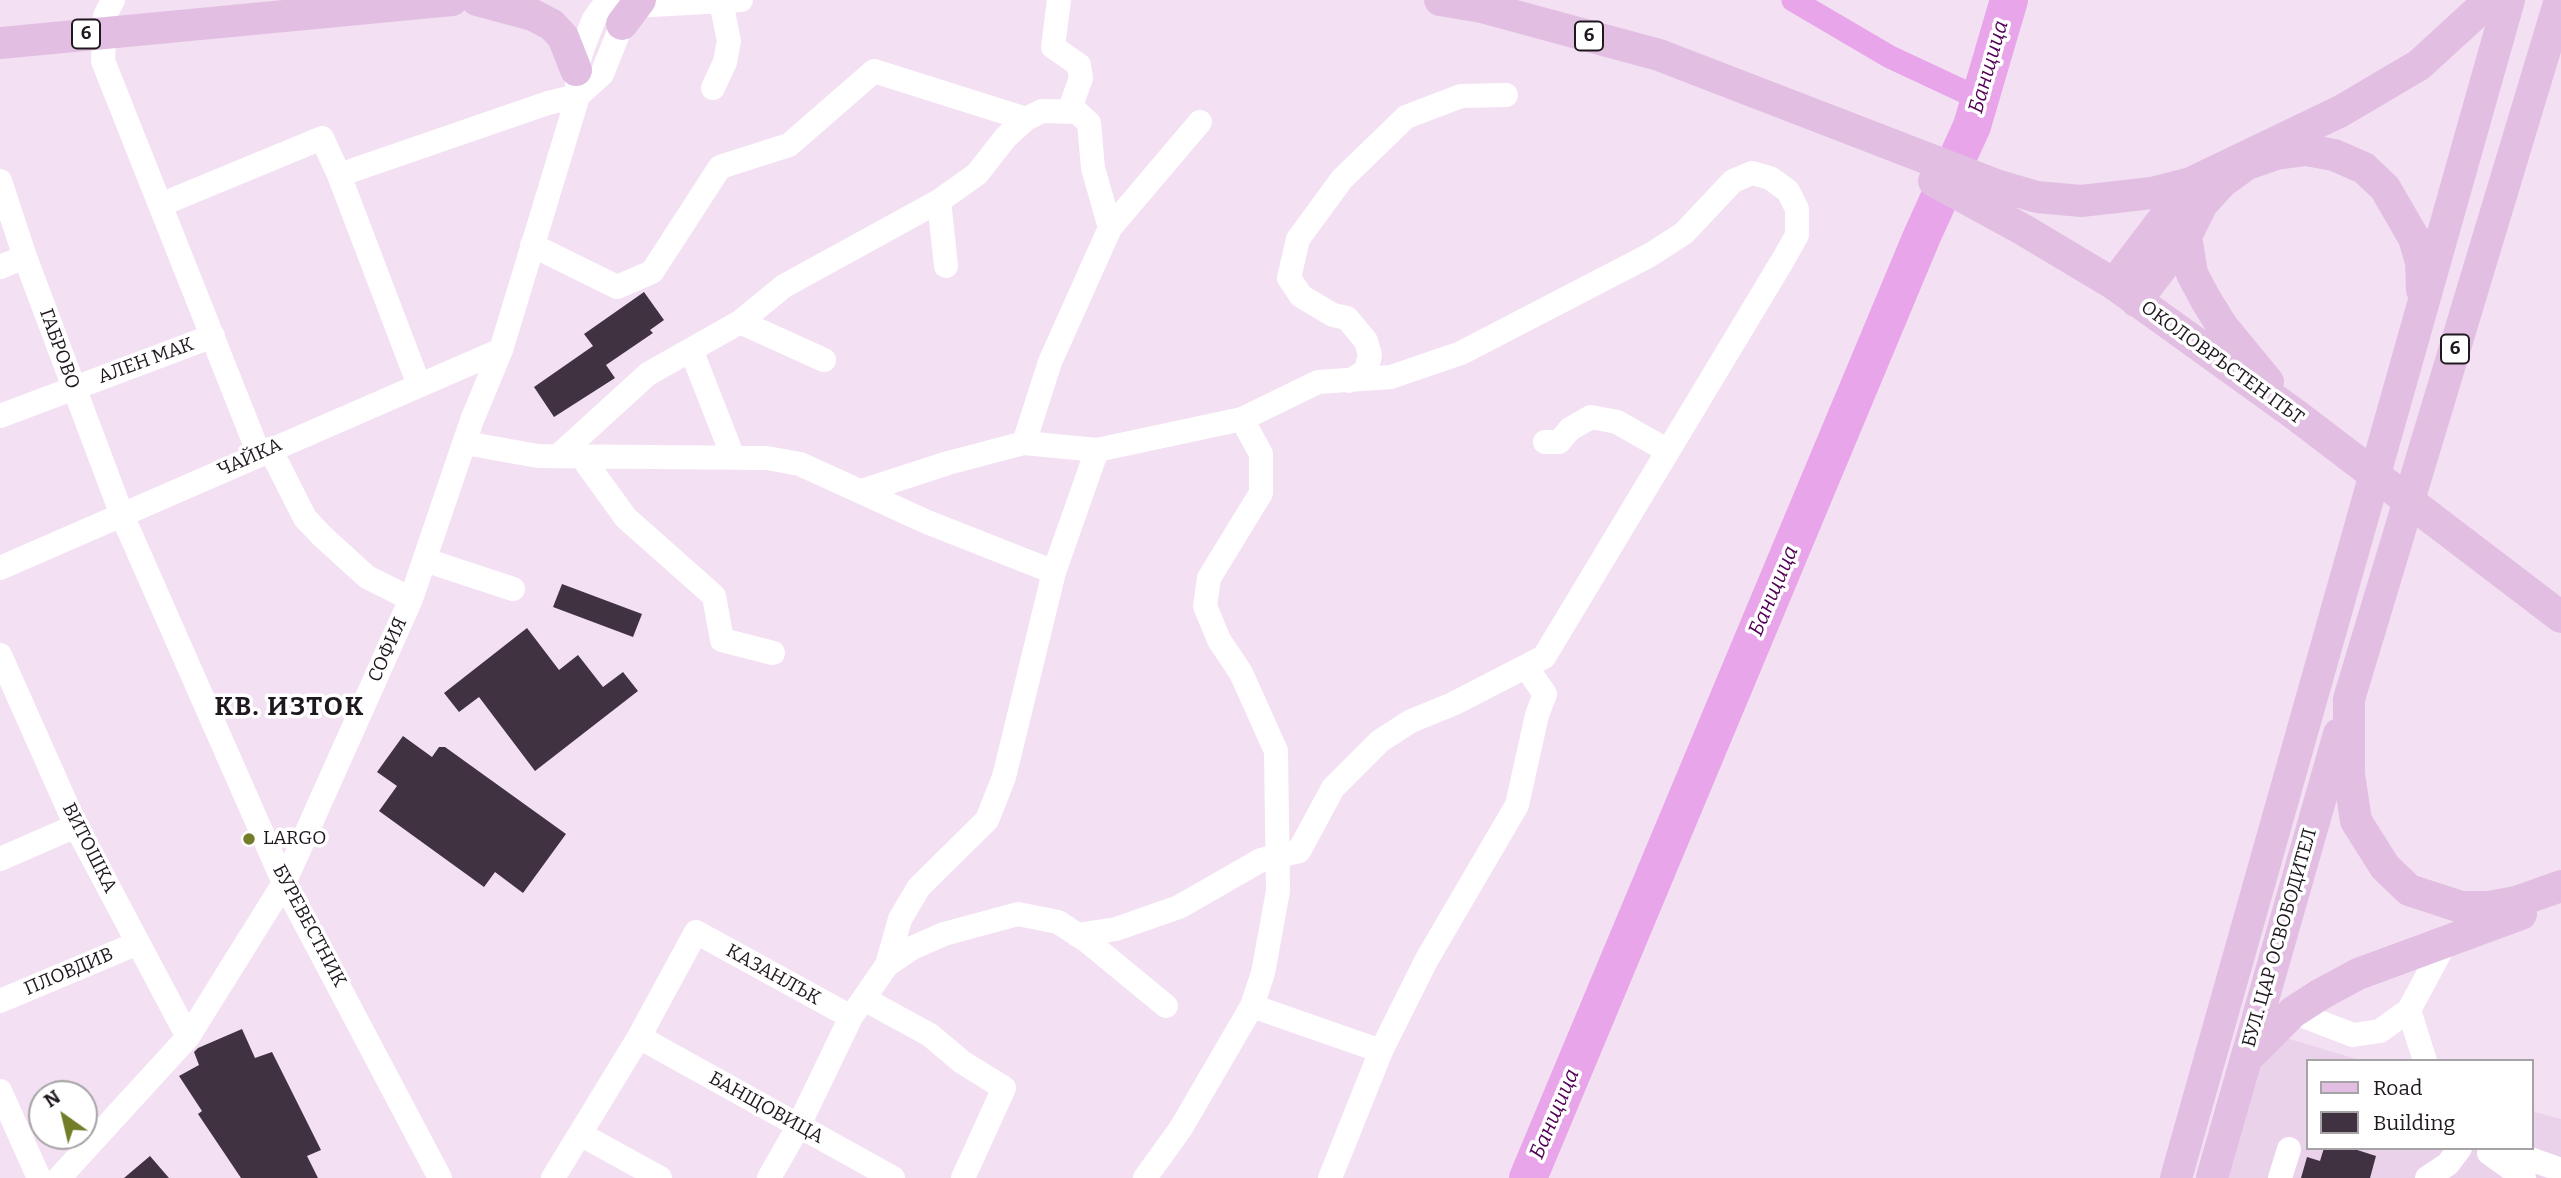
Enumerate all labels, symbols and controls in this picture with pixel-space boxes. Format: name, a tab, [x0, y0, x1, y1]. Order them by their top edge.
water label: Банщица	[1964, 18, 2014, 116]
road number: 6	[72, 19, 100, 48]
road number: 6	[1575, 22, 1603, 51]
street label: ОКОЛОВРЪСТЕН ПЪТ	[2136, 296, 2308, 430]
street label: ГАБРОВО	[34, 306, 84, 392]
street label: АЛЕН МАК	[95, 333, 197, 389]
road number: 6	[2441, 334, 2469, 363]
street label: ЧАЙКА	[215, 434, 285, 482]
water label: Банщица	[1744, 542, 1804, 640]
street label: СОФИЯ	[364, 614, 412, 686]
district label: КВ. ИЗТОК	[216, 692, 364, 724]
street label: ВИТОШКА	[57, 799, 121, 897]
street label: БУЛ. ЦАР ОСВОБОДИТЕЛ	[2238, 826, 2322, 1050]
place label: LARGO	[263, 828, 326, 850]
marker: LARGO	[241, 831, 257, 847]
street label: БУРЕВЕСТНИК	[267, 861, 351, 991]
street label: КАЗАНЛЪК	[722, 940, 824, 1010]
street label: ПЛОВДИВ	[21, 943, 117, 1001]
legend	[2306, 1059, 2533, 1150]
water label: Банщица	[1525, 1065, 1585, 1163]
street label: БАНЩОВИЦА	[705, 1067, 827, 1149]
text: Road	[2373, 1075, 2422, 1101]
north arrow	[28, 1080, 98, 1150]
text: N	[40, 1085, 65, 1112]
text: Building	[2373, 1110, 2455, 1136]

